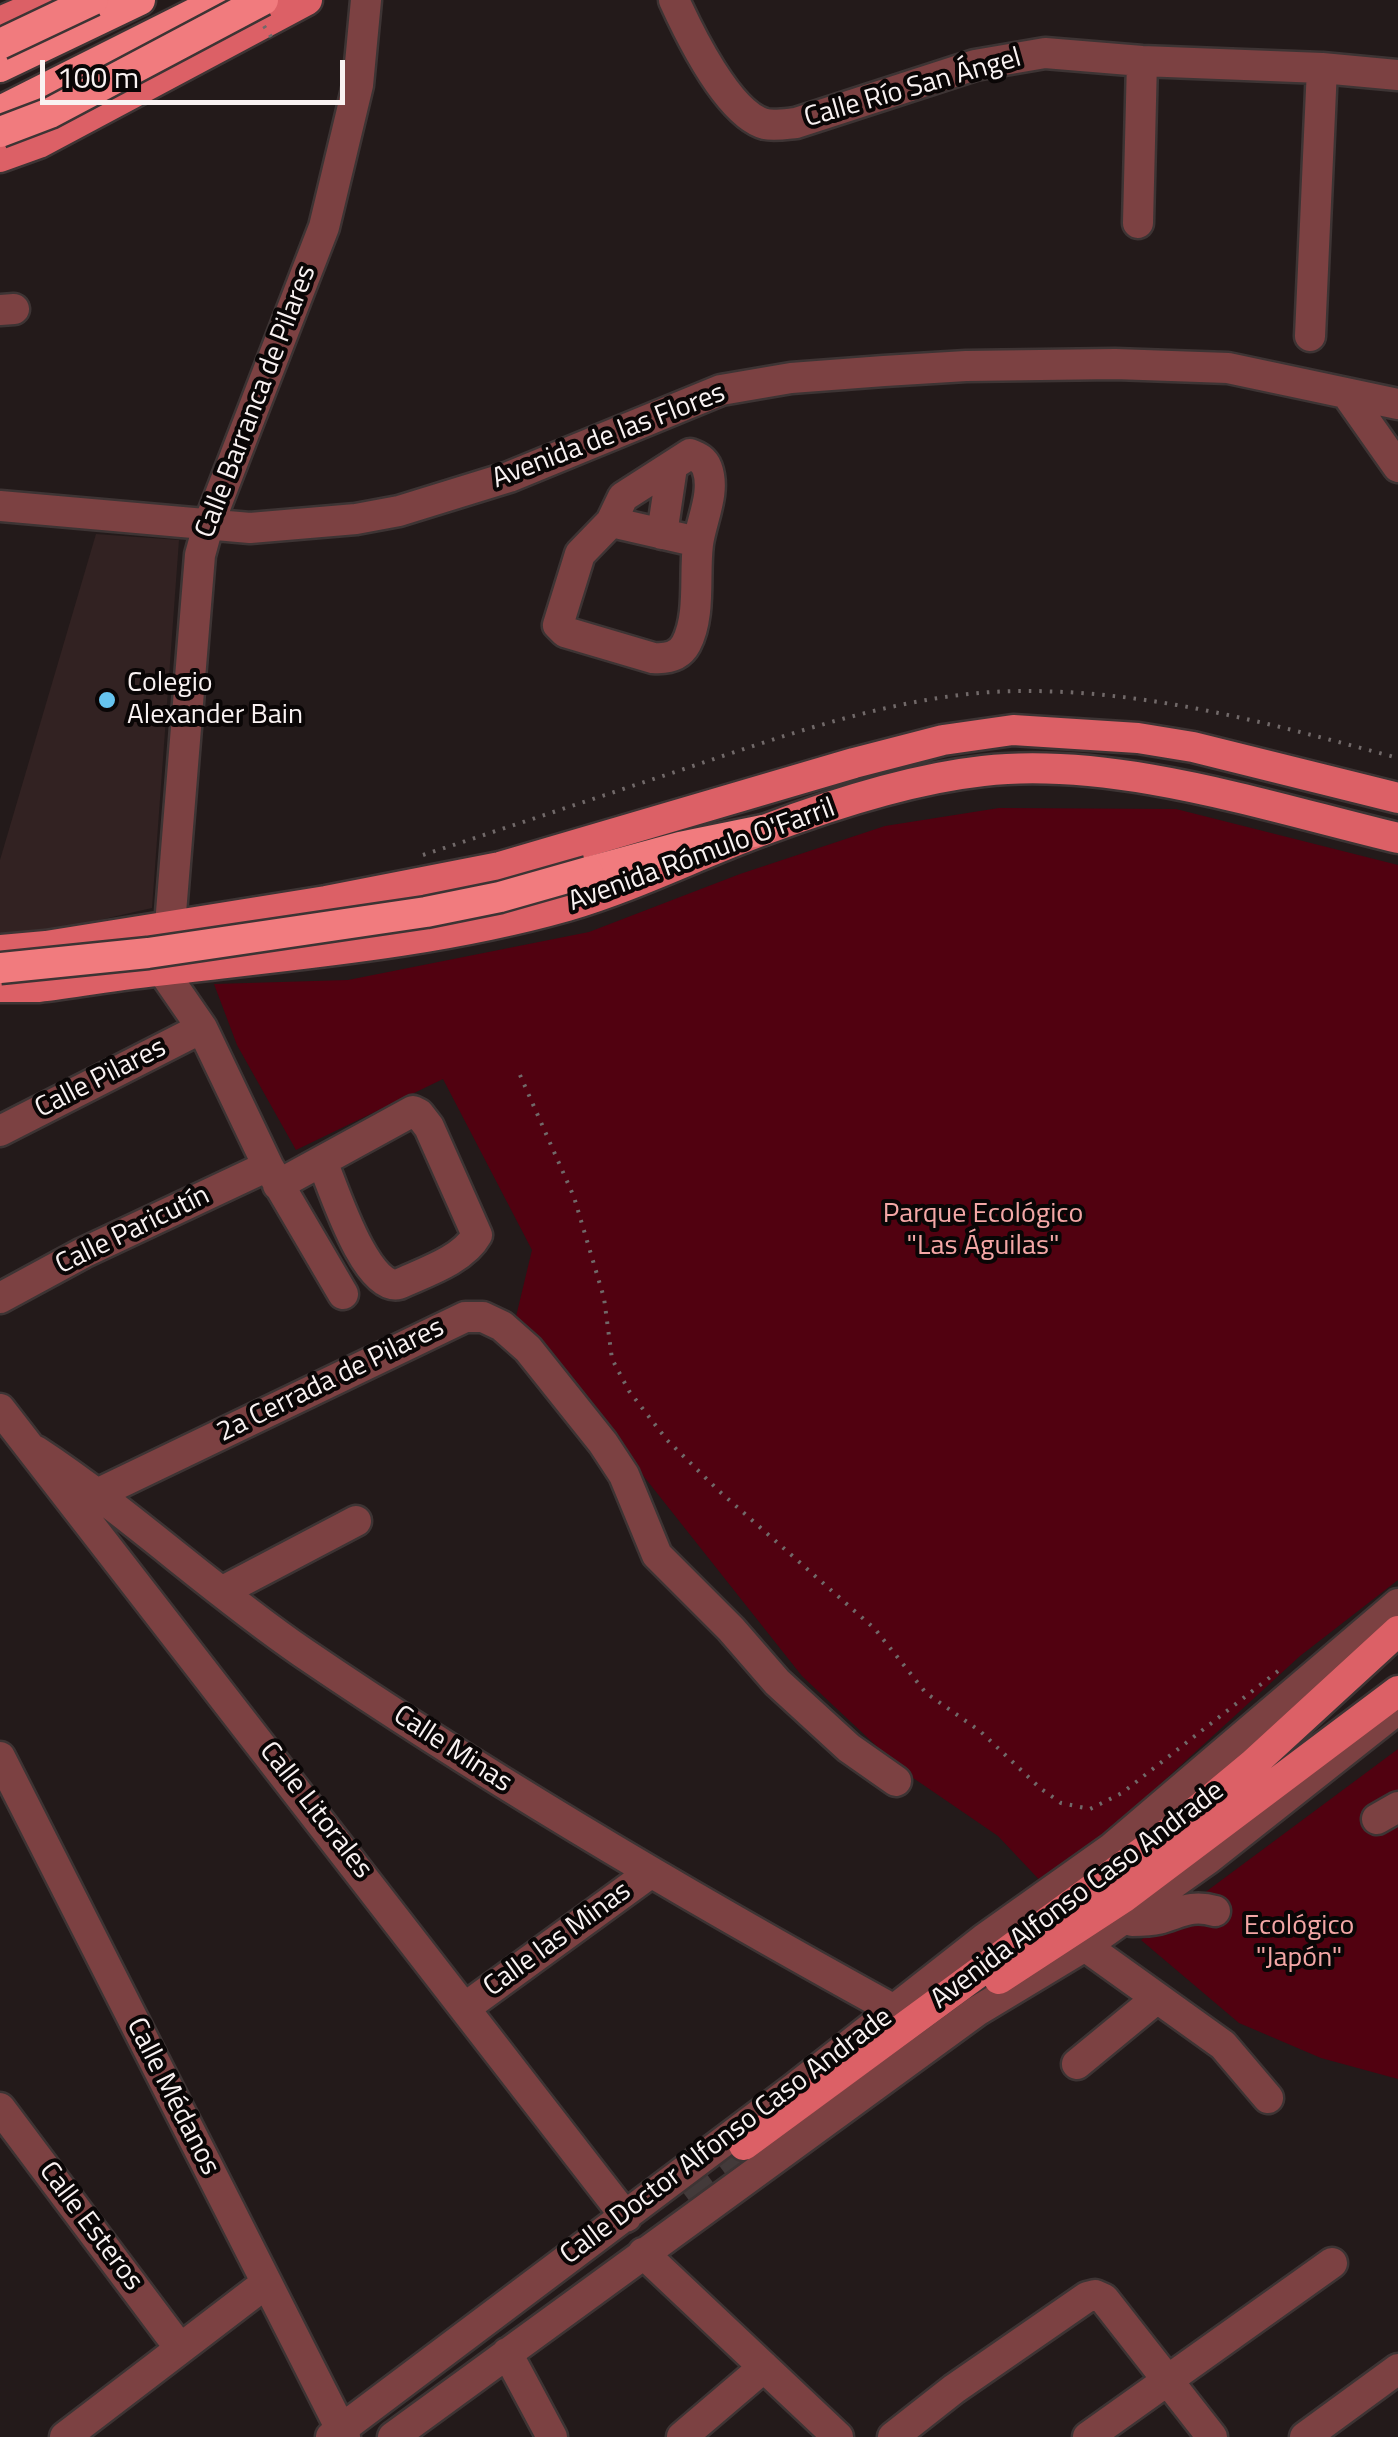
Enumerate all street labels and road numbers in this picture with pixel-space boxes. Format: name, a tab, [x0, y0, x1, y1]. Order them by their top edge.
street label: Calle Río San Ángel	[801, 42, 1025, 136]
street label: Calle Barranca de Pilares	[189, 261, 325, 543]
street label: Avenida de las Flores	[488, 377, 730, 497]
street label: Avenida Rómulo O'Farril	[564, 792, 840, 920]
street label: Calle Pilares	[30, 1032, 172, 1126]
street label: Calle Paricutín	[51, 1179, 215, 1283]
street label: 2a Cerrada de Pilares	[212, 1311, 450, 1451]
street label: Calle Minas	[387, 1699, 517, 1801]
street label: Calle Litorales	[251, 1736, 379, 1886]
street label: Avenida Alfonso Caso Andrade	[925, 1775, 1231, 2017]
street label: Calle las Minas	[478, 1875, 638, 2005]
street label: Calle Doctor Alfonso Caso Andrade	[555, 2001, 899, 2273]
street label: Calle Médanos	[118, 2013, 226, 2181]
street label: Calle Esteros	[31, 2156, 149, 2298]

